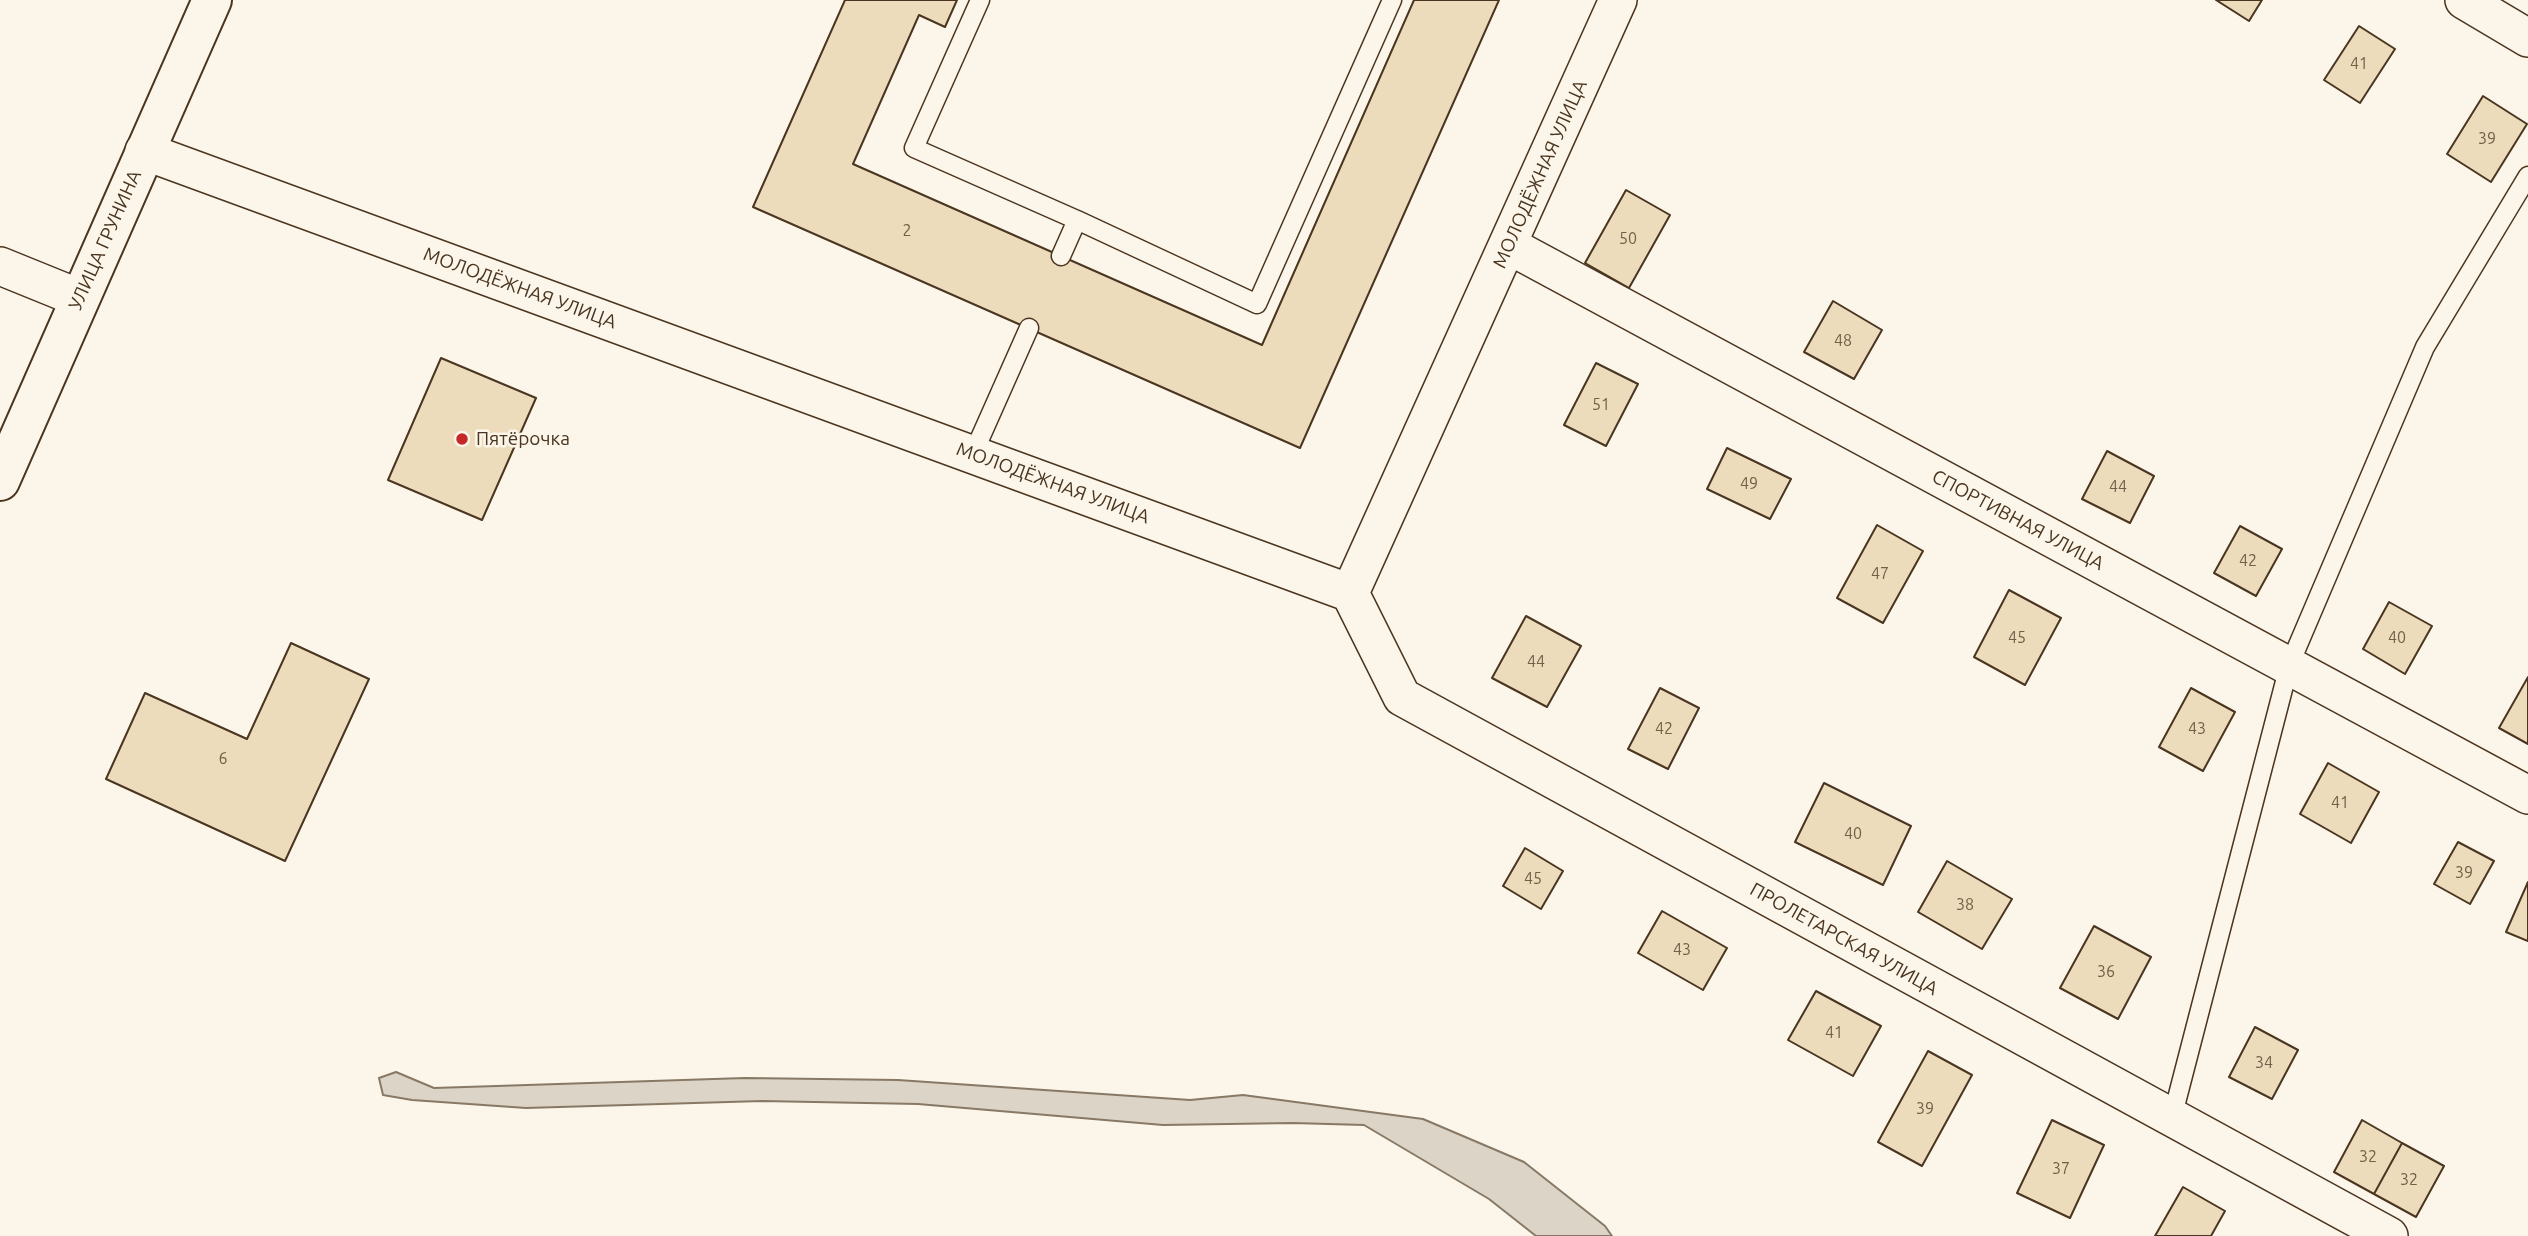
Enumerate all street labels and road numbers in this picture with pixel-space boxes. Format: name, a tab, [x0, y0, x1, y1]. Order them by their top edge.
street label: МОЛОДЁЖНАЯ УЛИЦА	[1488, 76, 1592, 272]
street label: УЛИЦА ГРУНИНА	[64, 166, 146, 314]
street label: МОЛОДЁЖНАЯ УЛИЦА	[420, 242, 620, 334]
street label: МОЛОДЁЖНАЯ УЛИЦА	[953, 437, 1153, 529]
street label: СПОРТИВНАЯ УЛИЦА	[1928, 465, 2108, 575]
street label: ПРОЛЕТАРСКАЯ УЛИЦА	[1746, 878, 1942, 1000]

